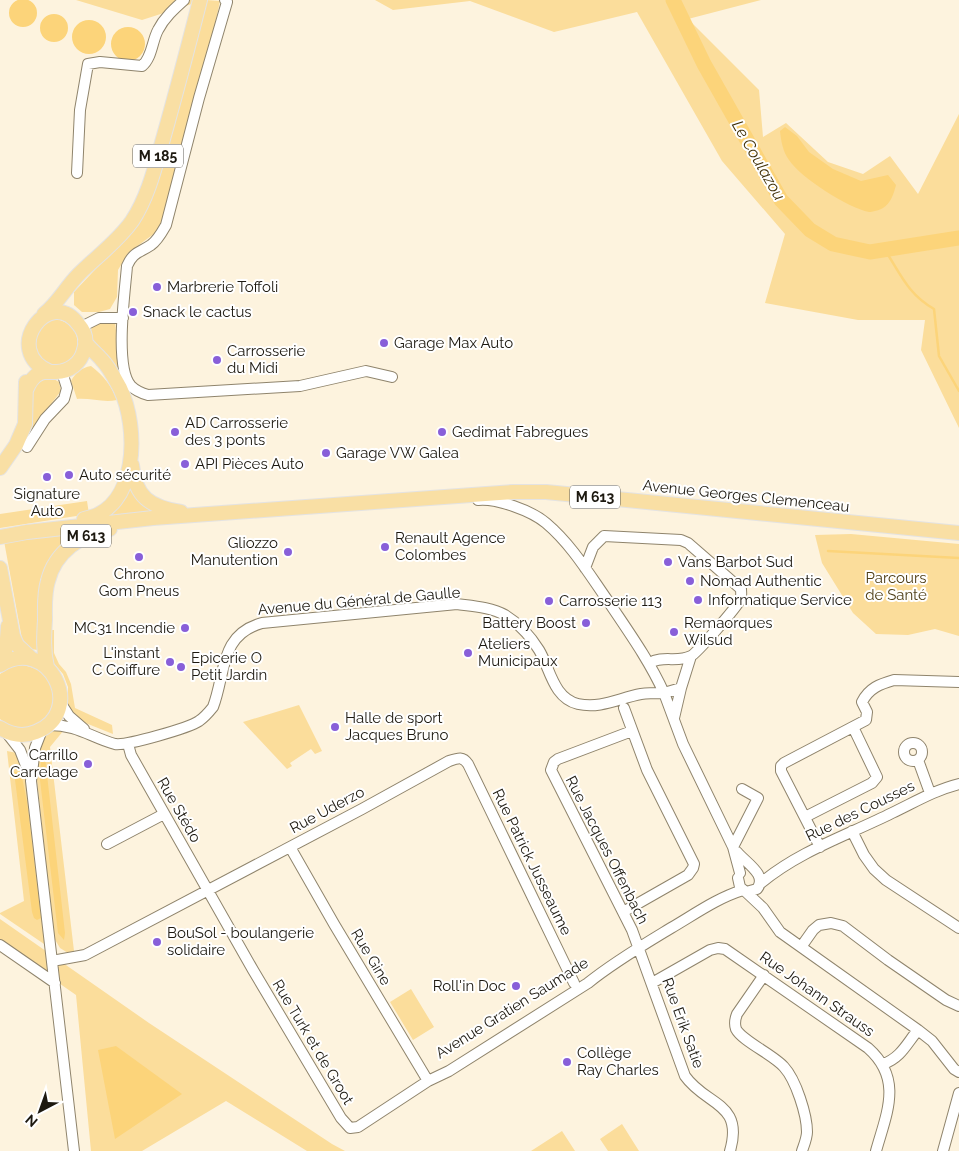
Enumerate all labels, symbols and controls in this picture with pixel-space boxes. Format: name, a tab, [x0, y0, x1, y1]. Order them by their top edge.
water label: Le Coulazou	[728, 117, 789, 204]
road number: M 185	[133, 144, 183, 168]
place label: Marbrerie Toffoli	[167, 278, 278, 296]
marker: Marbrerie Toffoli	[151, 281, 163, 293]
place label: Snack le cactus	[143, 303, 252, 321]
marker: Snack le cactus	[127, 306, 139, 318]
place label: Garage Max Auto	[394, 334, 513, 352]
marker: Garage Max Auto	[378, 337, 390, 349]
place label: Carrosserie du Midi	[227, 342, 306, 377]
marker: Carrosserie du Midi	[211, 354, 223, 366]
place label: AD Carrosserie des 3 ponts	[185, 414, 288, 449]
place label: Gedimat Fabregues	[452, 423, 588, 441]
marker: AD Carrosserie des 3 ponts	[169, 426, 181, 438]
marker: Gedimat Fabregues	[436, 426, 448, 438]
place label: Garage VW Galea	[336, 444, 459, 462]
marker: Garage VW Galea	[320, 447, 332, 459]
place label: API Pièces Auto	[195, 455, 304, 473]
marker: API Pièces Auto	[179, 458, 191, 470]
place label: Auto sécurité	[79, 466, 171, 484]
marker: Auto sécurité	[63, 469, 75, 481]
marker: Signature Auto	[41, 471, 53, 483]
street label: Avenue Georges Clemenceau	[642, 476, 850, 516]
place label: Signature Auto	[14, 485, 80, 520]
road number: M 613	[570, 486, 620, 508]
road number: M 613	[61, 524, 111, 548]
place label: Renault Agence Colombes	[395, 529, 506, 564]
place label: Gliozzo Manutention	[191, 534, 278, 569]
marker: Renault Agence Colombes	[379, 541, 391, 553]
marker: Gliozzo Manutention	[282, 546, 294, 558]
marker: Chrono Gom Pneus	[133, 551, 145, 563]
place label: Vans Barbot Sud	[678, 553, 793, 571]
marker: Vans Barbot Sud	[662, 556, 674, 568]
place label: Chrono Gom Pneus	[99, 565, 179, 600]
park label: Parcours de Santé	[865, 569, 927, 604]
place label: Nomad Authentic	[700, 572, 822, 590]
marker: Nomad Authentic	[684, 575, 696, 587]
street label: Avenue du Général de Gaulle	[257, 583, 461, 619]
place label: Informatique Service	[708, 591, 852, 609]
place label: Carrosserie 113	[559, 592, 662, 610]
marker: Informatique Service	[692, 594, 704, 606]
marker: Carrosserie 113	[543, 595, 555, 607]
place label: Battery Boost	[482, 614, 576, 632]
place label: Remaorques Wilsud	[684, 614, 773, 649]
marker: Battery Boost	[580, 617, 592, 629]
place label: MC31 Incendie	[74, 619, 175, 637]
marker: MC31 Incendie	[179, 622, 191, 634]
marker: Remaorques Wilsud	[668, 626, 680, 638]
place label: Ateliers Municipaux	[478, 635, 558, 670]
place label: L'instant C Coiffure	[92, 644, 160, 679]
marker: Ateliers Municipaux	[462, 647, 474, 659]
place label: Epicerie O Petit Jardin	[191, 649, 267, 684]
marker: L'instant C Coiffure	[164, 656, 176, 668]
marker: Epicerie O Petit Jardin	[175, 661, 187, 673]
place label: Halle de sport Jacques Bruno	[345, 709, 448, 744]
marker: Halle de sport Jacques Bruno	[329, 721, 341, 733]
place label: Carrillo Carrelage	[10, 746, 78, 781]
marker: Carrillo Carrelage	[82, 758, 94, 770]
street label: Rue Jacques Offenbach	[562, 773, 652, 927]
street label: Rue Stédo	[153, 774, 205, 846]
street label: Rue des Cousses	[803, 777, 917, 845]
street label: Rue Uderzo	[287, 783, 367, 837]
street label: Rue Patrick Jusseaume	[489, 786, 575, 938]
place label: BouSol - boulangerie solidaire	[167, 924, 314, 959]
street label: Rue Gine	[347, 925, 395, 989]
marker: BouSol - boulangerie solidaire	[151, 936, 163, 948]
street label: Rue Johann Strauss	[756, 948, 878, 1040]
street label: Avenue Gratien Saumade	[432, 954, 592, 1062]
street label: Rue Erik Satie	[658, 975, 708, 1071]
street label: Rue Turk et de Groot	[269, 976, 357, 1108]
place label: Roll'in Doc	[433, 977, 506, 995]
marker: Roll'in Doc	[510, 980, 522, 992]
place label: Collège Ray Charles	[577, 1044, 659, 1079]
marker: Collège Ray Charles	[561, 1056, 573, 1068]
north arrow	[15, 1086, 65, 1136]
text: N	[22, 1111, 41, 1130]

